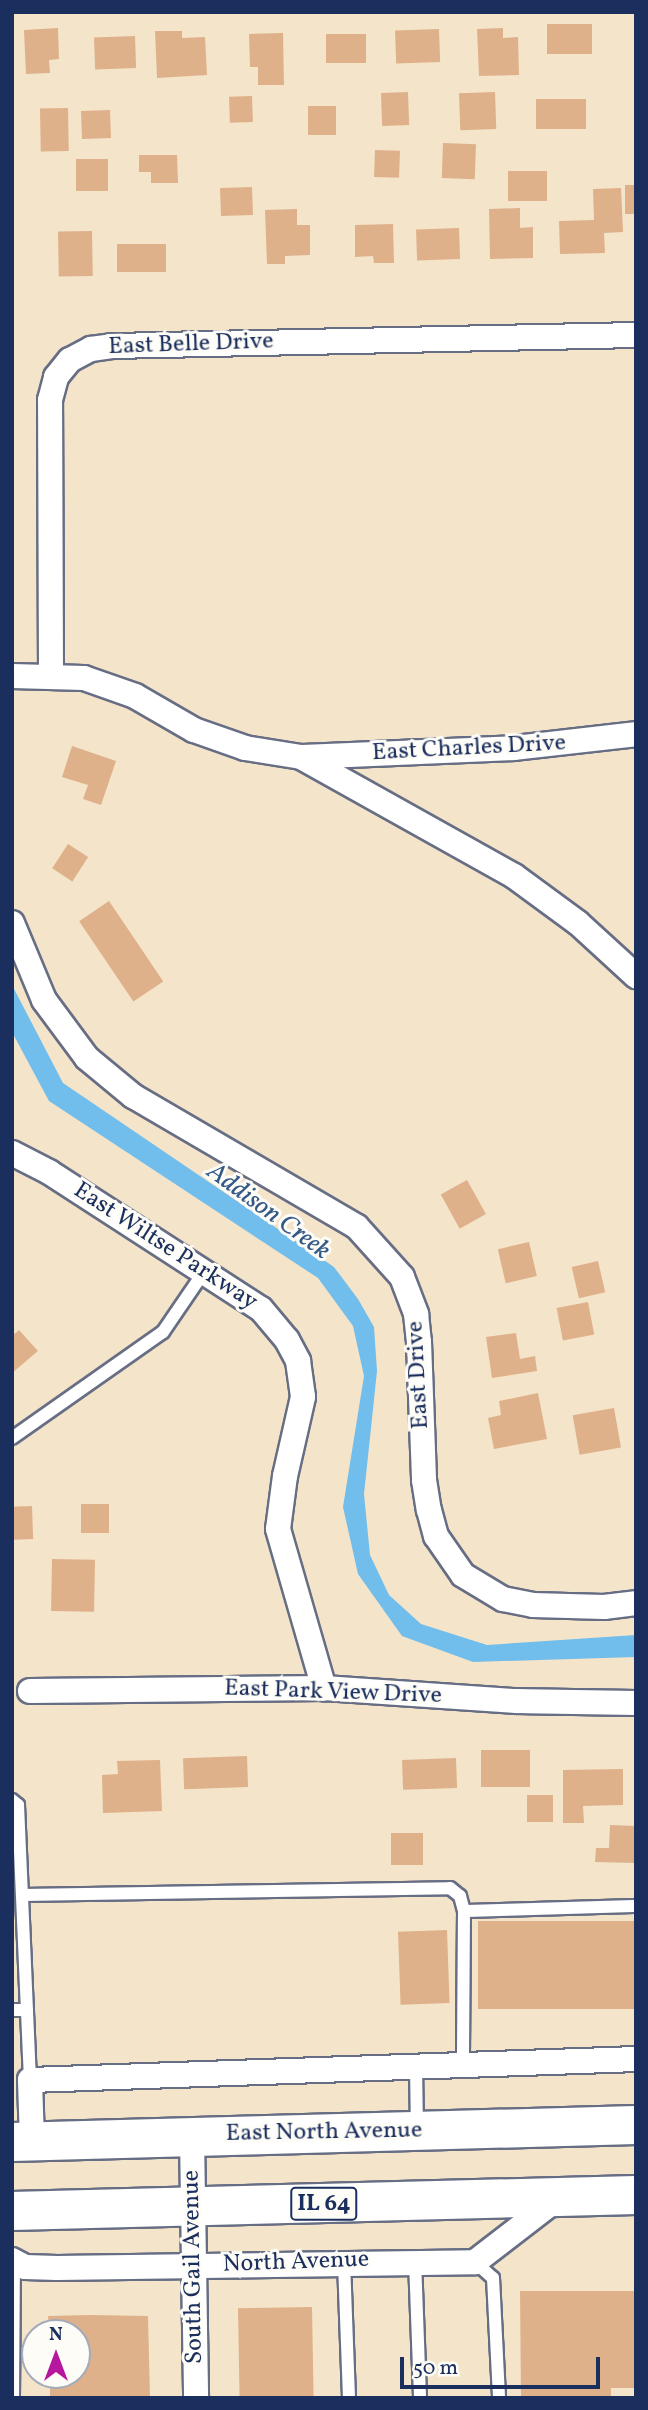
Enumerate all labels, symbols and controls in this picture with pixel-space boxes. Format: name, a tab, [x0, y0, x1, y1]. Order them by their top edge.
street label: East Belle Drive	[108, 328, 274, 362]
street label: East Charles Drive	[371, 730, 567, 768]
water label: Addison Creek	[200, 1157, 336, 1267]
street label: East Wiltse Parkway	[67, 1177, 263, 1317]
street label: East Drive	[402, 1320, 436, 1430]
street label: East Park View Drive	[223, 1675, 443, 1711]
street label: East North Avenue	[225, 2117, 423, 2149]
street label: South Gail Avenue	[178, 2170, 210, 2364]
road number: IL 64	[289, 2184, 359, 2224]
street label: North Avenue	[222, 2246, 370, 2280]
north arrow	[21, 2319, 91, 2389]
text: N	[49, 2322, 63, 2348]
scale bar	[403, 2344, 602, 2388]
text: 50 m	[413, 2354, 458, 2383]

